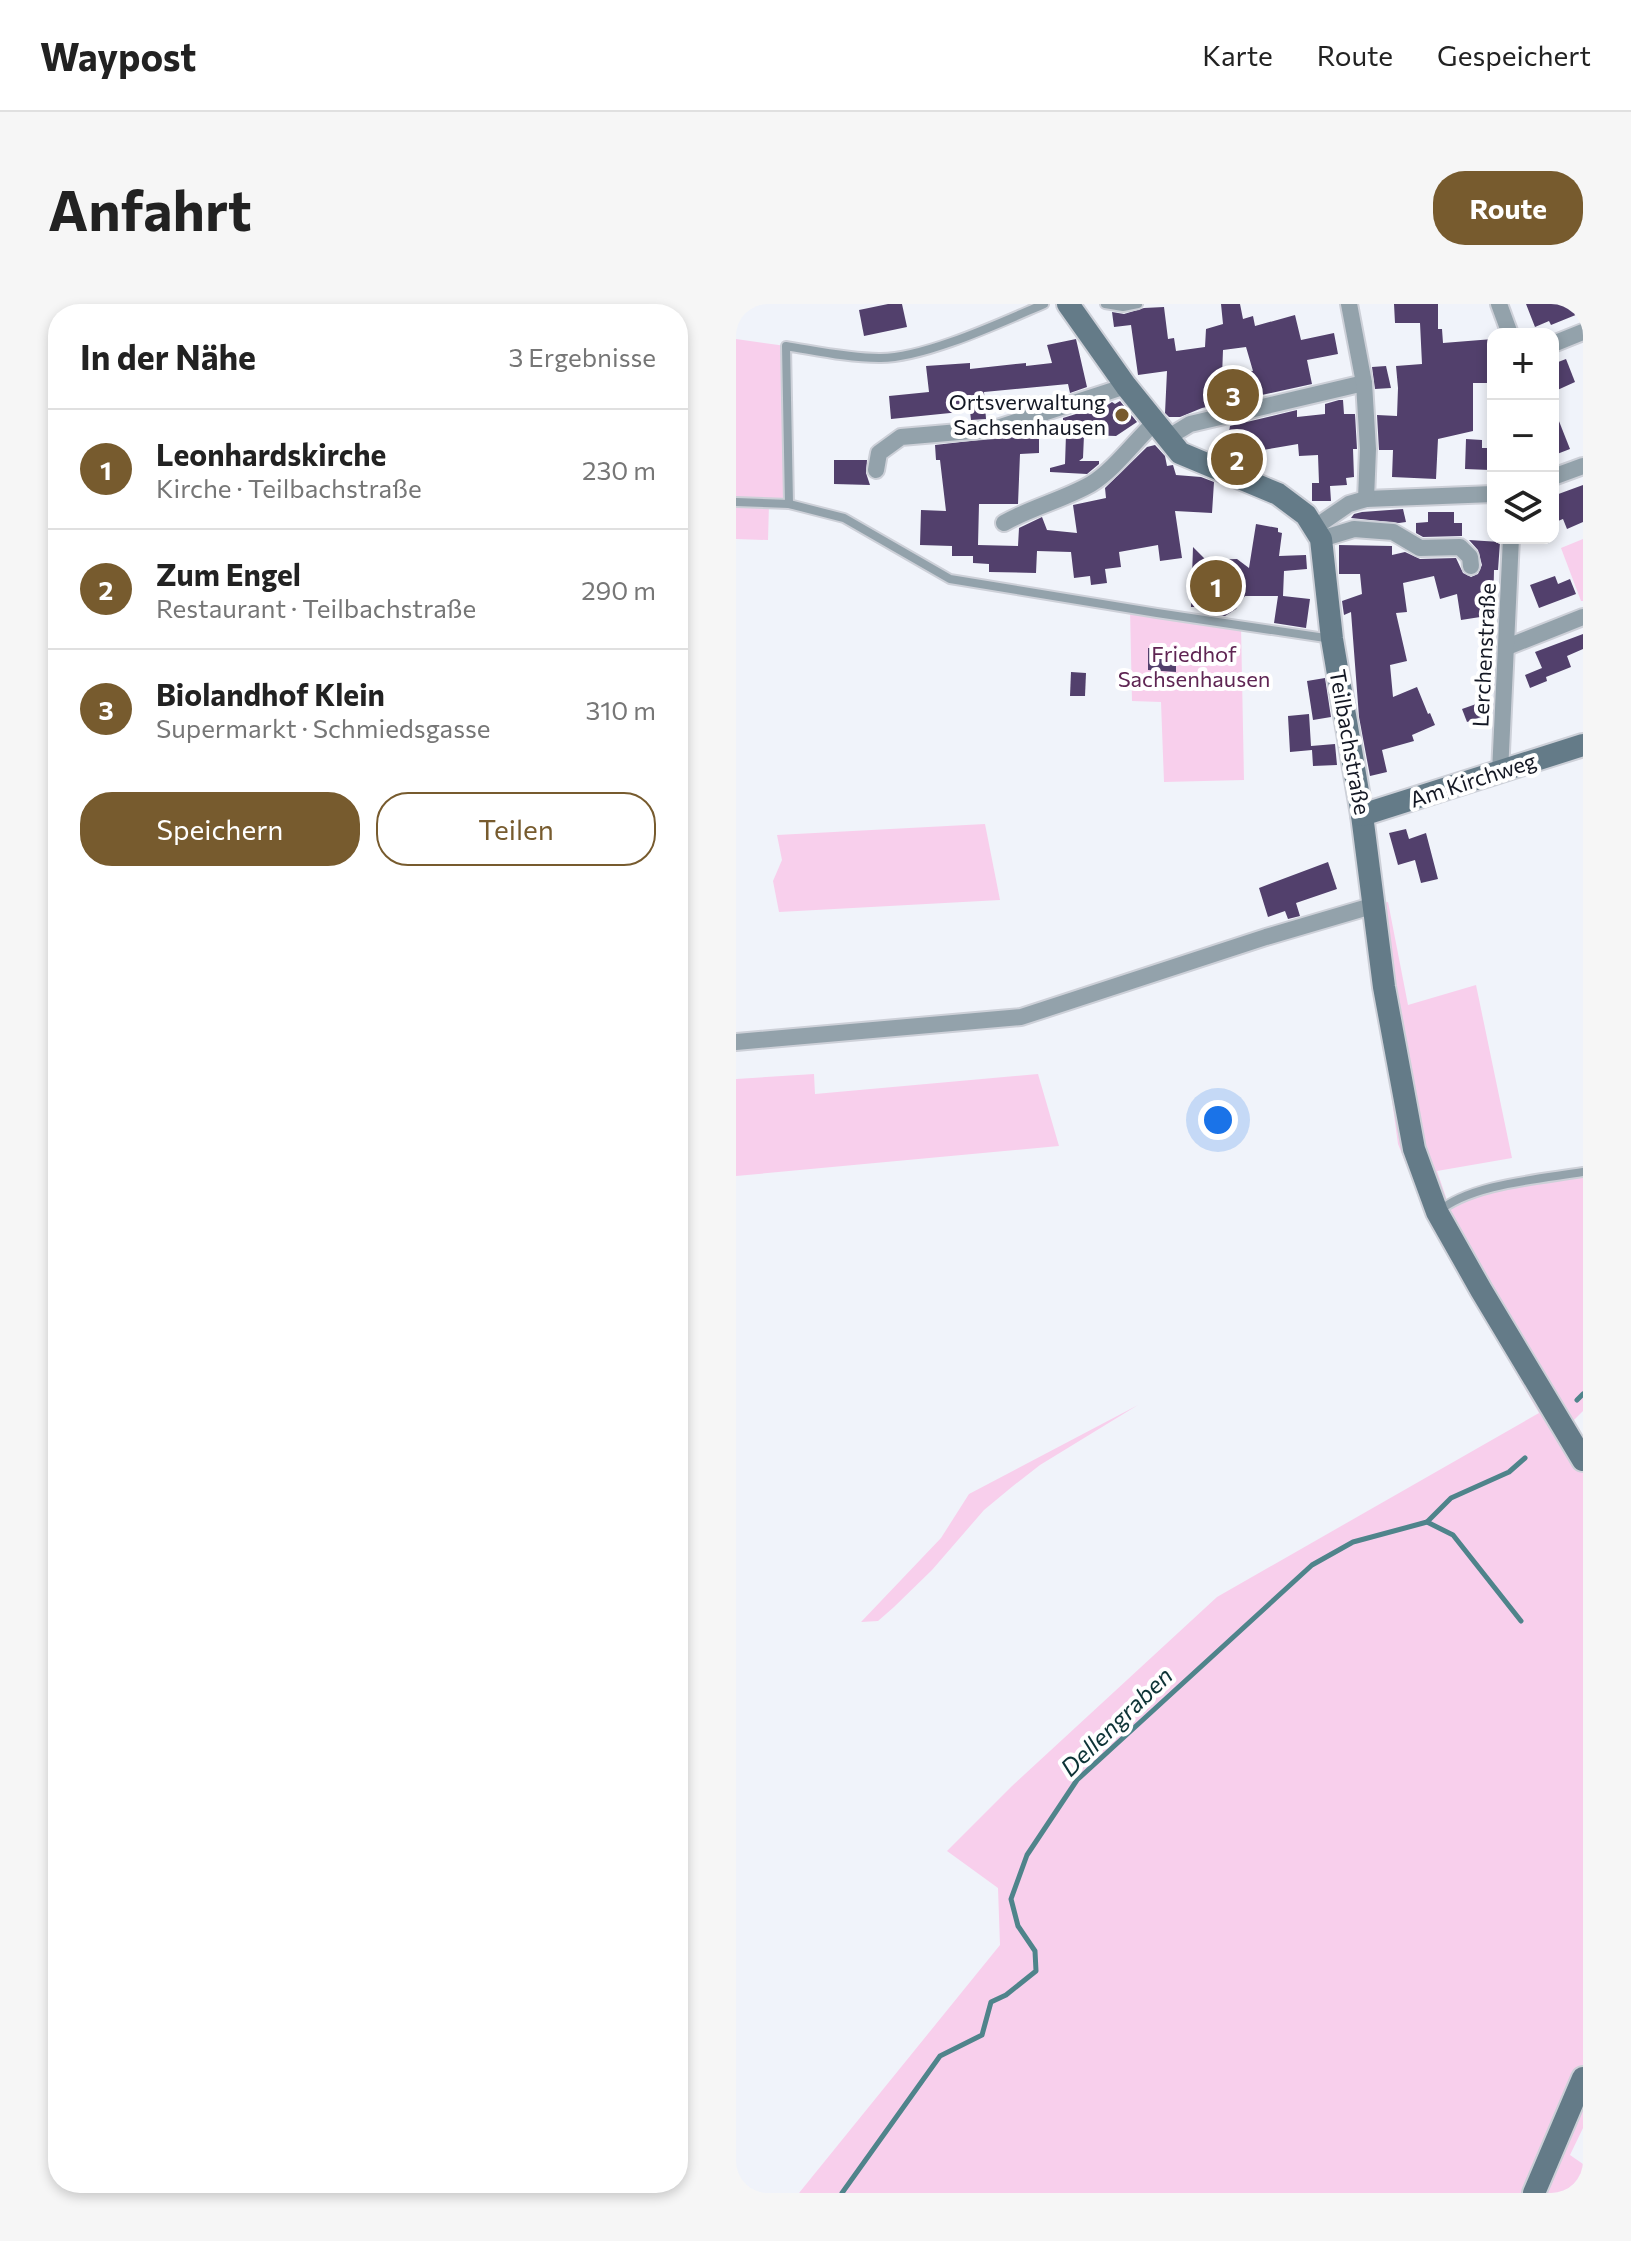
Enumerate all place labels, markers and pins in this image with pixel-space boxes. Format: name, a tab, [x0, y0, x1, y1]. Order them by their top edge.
pin: 3	[1207, 365, 1259, 425]
place label: Ortsverwaltung Sachsenhausen	[949, 388, 1106, 440]
marker: Ortsverwaltung Sachsenhausen	[1113, 406, 1131, 424]
pin: 2	[1211, 429, 1263, 489]
pin: 1	[1190, 556, 1242, 616]

